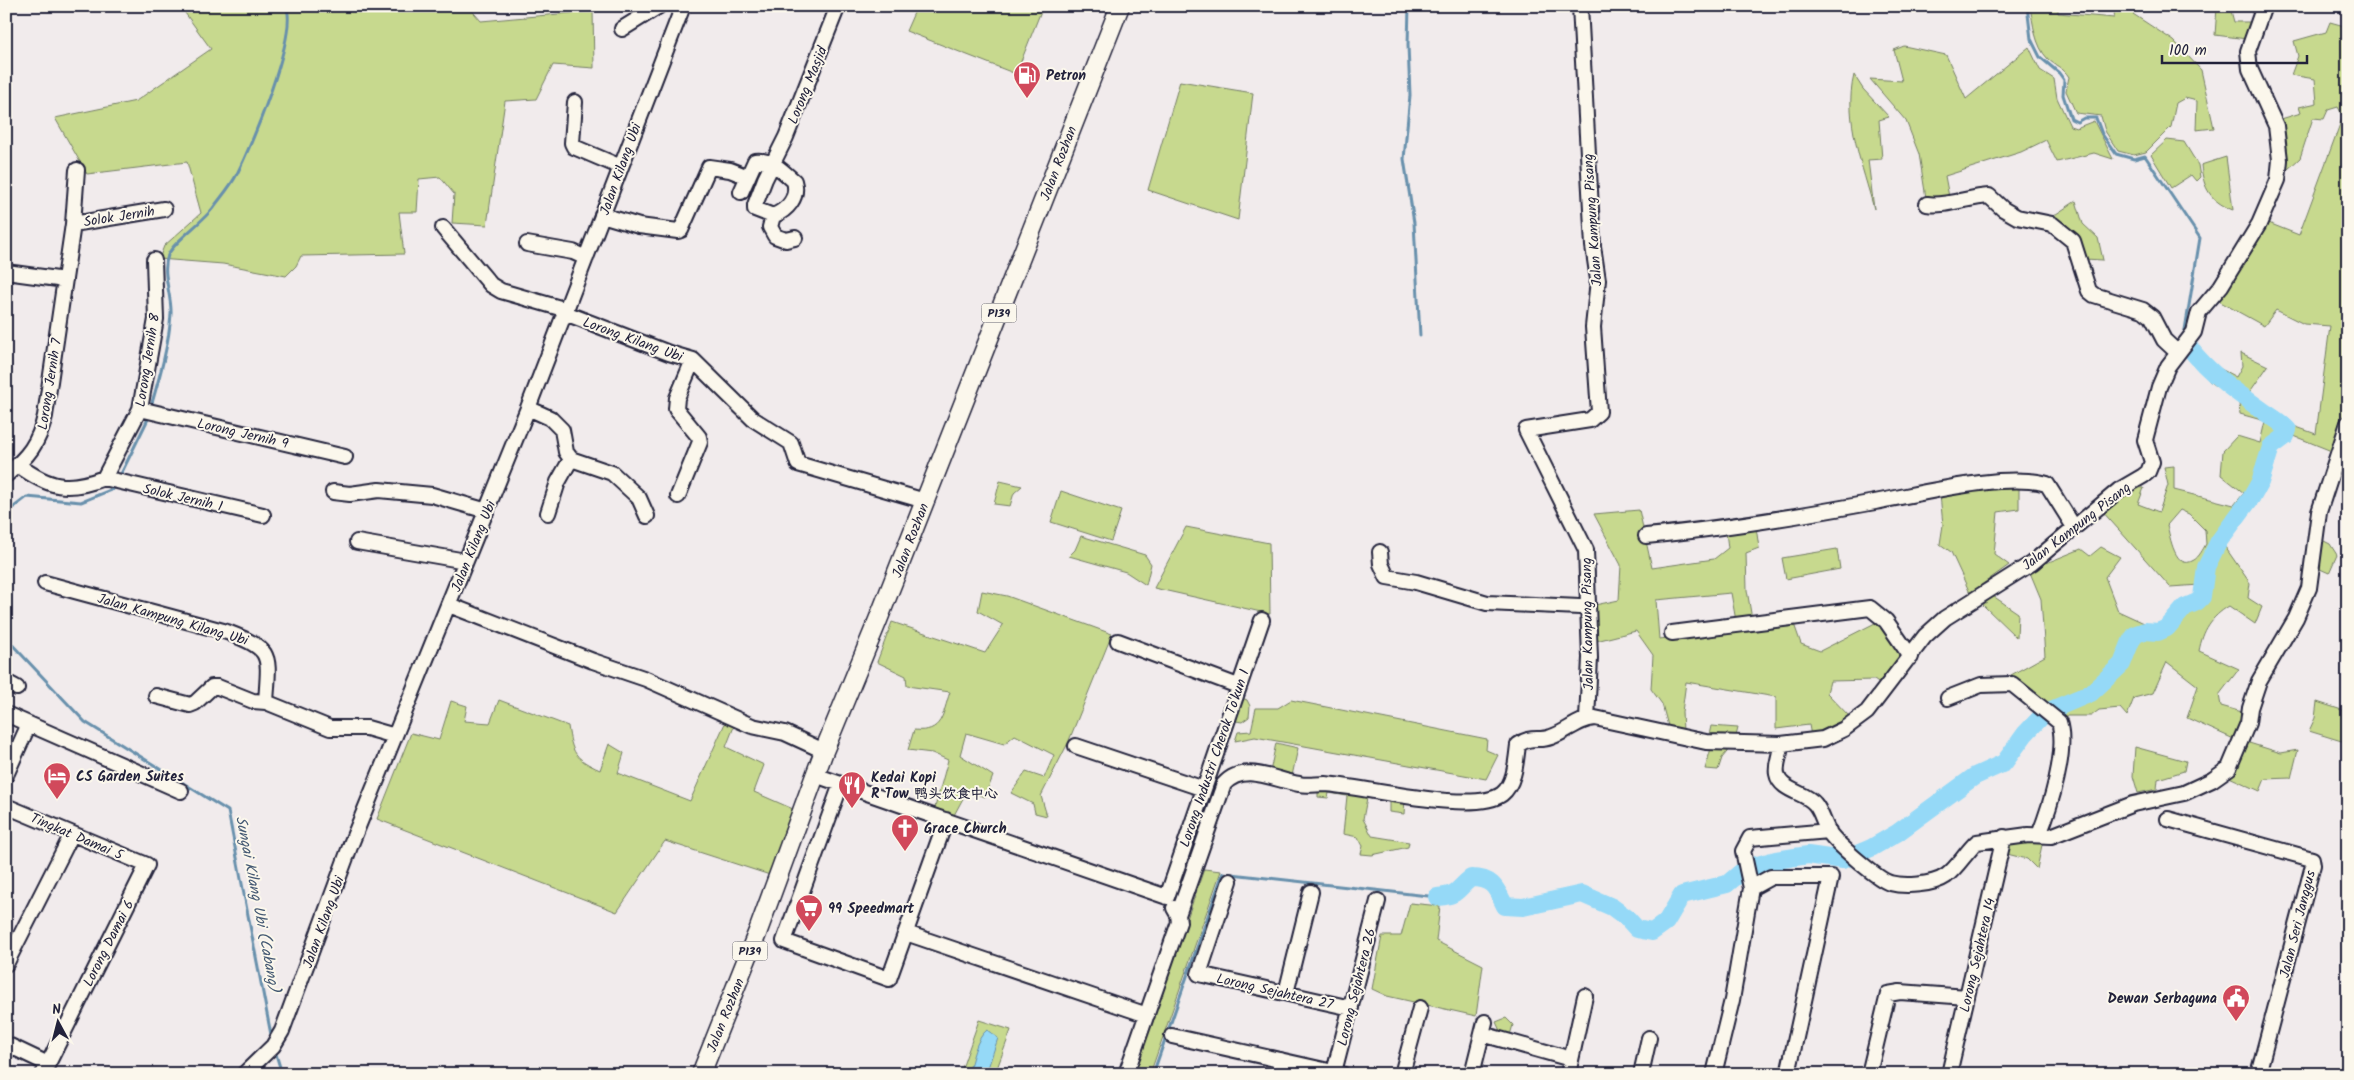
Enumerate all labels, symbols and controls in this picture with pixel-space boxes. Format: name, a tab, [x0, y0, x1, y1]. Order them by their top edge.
scale bar	[2162, 32, 2306, 64]
text: 100 m	[2169, 39, 2207, 63]
street label: Lorong Masjid	[782, 42, 834, 128]
fuel station icon: Petron	[1012, 60, 1042, 99]
place label: Petron	[1046, 65, 1086, 87]
street label: Jalan Kilang Ubi	[594, 120, 648, 218]
street label: Jalan Rozhan	[1035, 123, 1083, 204]
street label: Jalan Kampung Pisang	[1577, 153, 1609, 287]
street label: Solok Jernih	[82, 201, 156, 233]
road number: P139	[982, 304, 1016, 322]
street label: Lorong Jernih 8	[130, 311, 166, 409]
street label: Lorong Kilang Ubi	[580, 312, 686, 368]
street label: Lorong Jernih 7	[32, 336, 68, 432]
street label: Lorong Jernih 9	[195, 413, 291, 455]
street label: Jalan Kampung Pisang	[2017, 477, 2136, 576]
street label: Solok Jernih 1	[141, 478, 225, 518]
street label: Jalan Kilang Ubi	[446, 497, 502, 595]
street label: Jalan Rozhan	[887, 500, 935, 581]
street label: Jalan Kampung Pisang	[1576, 557, 1600, 691]
street label: Jalan Kampung Kilang Ubi	[95, 588, 251, 652]
street label: Lorong Industri Cherok To'kun 1	[1174, 666, 1256, 850]
hotel icon: CS Garden Suites	[42, 761, 72, 800]
place label: CS Garden Suites	[76, 766, 184, 788]
place label: Kedai Kopi R Tow 鸭头饮食中心	[871, 767, 998, 805]
restaurant icon: Kedai Kopi R Tow 鸭头饮食中心	[837, 770, 867, 809]
street label: Tingkat Damai 5	[27, 807, 128, 867]
church icon: Grace Church	[890, 813, 920, 852]
water label: Sungai Kilang Ubi (Cabang)	[228, 814, 286, 996]
place label: Grace Church	[924, 818, 1007, 840]
street label: Jalan Seri Janggus	[2274, 868, 2322, 980]
street label: Jalan Kilang Ubi	[297, 873, 351, 971]
supermarket icon: 99 Speedmart	[794, 893, 824, 932]
street label: Lorong Damai 6	[78, 896, 140, 991]
street label: Lorong Sejahtera 14	[1954, 896, 2002, 1015]
place label: 99 Speedmart	[828, 898, 915, 920]
street label: Lorong Sejahtera 26	[1332, 926, 1382, 1048]
road number: P139	[732, 941, 768, 960]
street label: Lorong Sejahtera 27	[1214, 968, 1336, 1016]
street label: Jalan Rozhan	[701, 975, 751, 1056]
public building icon: Dewan Serbaguna	[2221, 983, 2251, 1022]
place label: Dewan Serbaguna	[2107, 988, 2217, 1010]
north arrow	[32, 998, 82, 1048]
text: N	[51, 999, 62, 1022]

